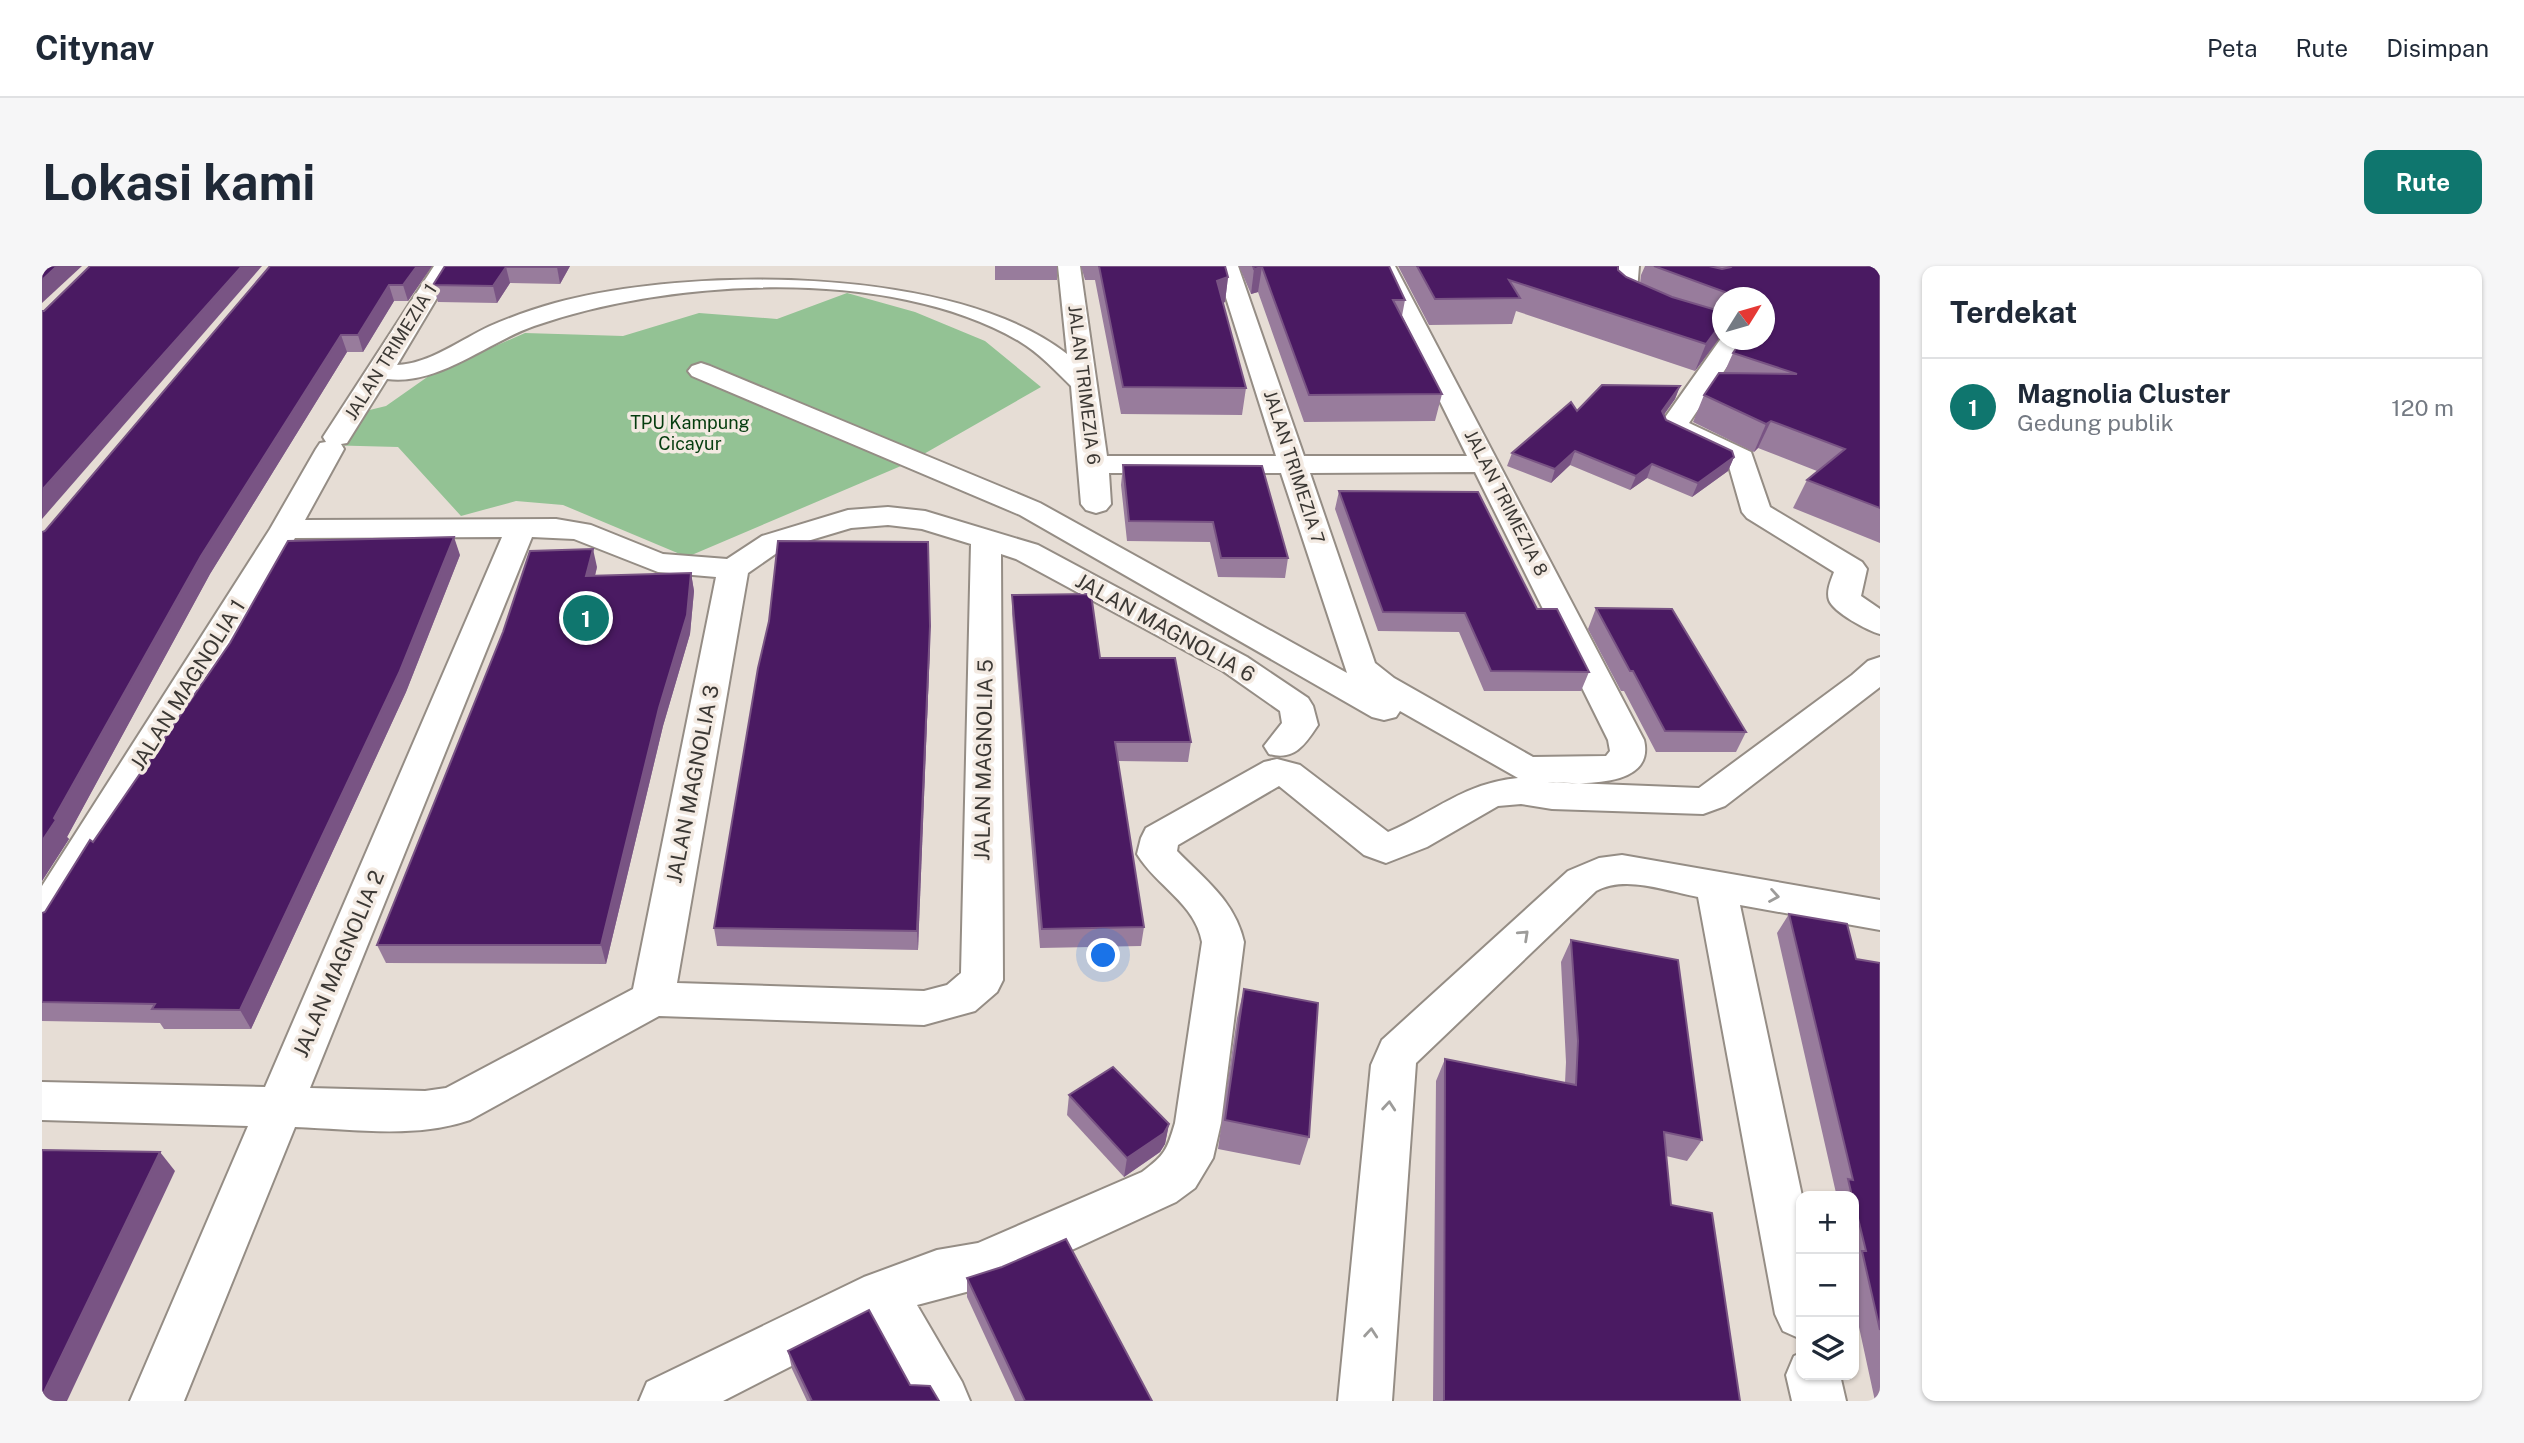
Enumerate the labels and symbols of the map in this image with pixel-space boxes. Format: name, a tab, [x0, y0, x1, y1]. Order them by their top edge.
street label: JALAN TRIMEZIA 1	[340, 280, 441, 424]
north arrow	[1712, 287, 1775, 350]
street label: JALAN TRIMEZIA 6	[1064, 304, 1105, 466]
street label: JALAN TRIMEZIA 7	[1260, 387, 1329, 546]
park label: TPU Kampung Cicayur	[630, 412, 750, 454]
street label: JALAN TRIMEZIA 8	[1461, 426, 1552, 579]
street label: JALAN MAGNOLIA 6	[1071, 568, 1259, 687]
pin: 1	[563, 592, 609, 644]
street label: JALAN MAGNOLIA 1	[125, 595, 250, 775]
street label: JALAN MAGNOLIA 5	[969, 659, 998, 861]
street label: JALAN MAGNOLIA 3	[661, 683, 724, 885]
street label: JALAN MAGNOLIA 2	[288, 867, 389, 1061]
one-way arrow	[1768, 888, 1780, 903]
one-way arrow	[1516, 930, 1529, 943]
your location	[1086, 938, 1120, 972]
one-way arrow	[1381, 1100, 1396, 1111]
one-way arrow	[1363, 1327, 1378, 1338]

